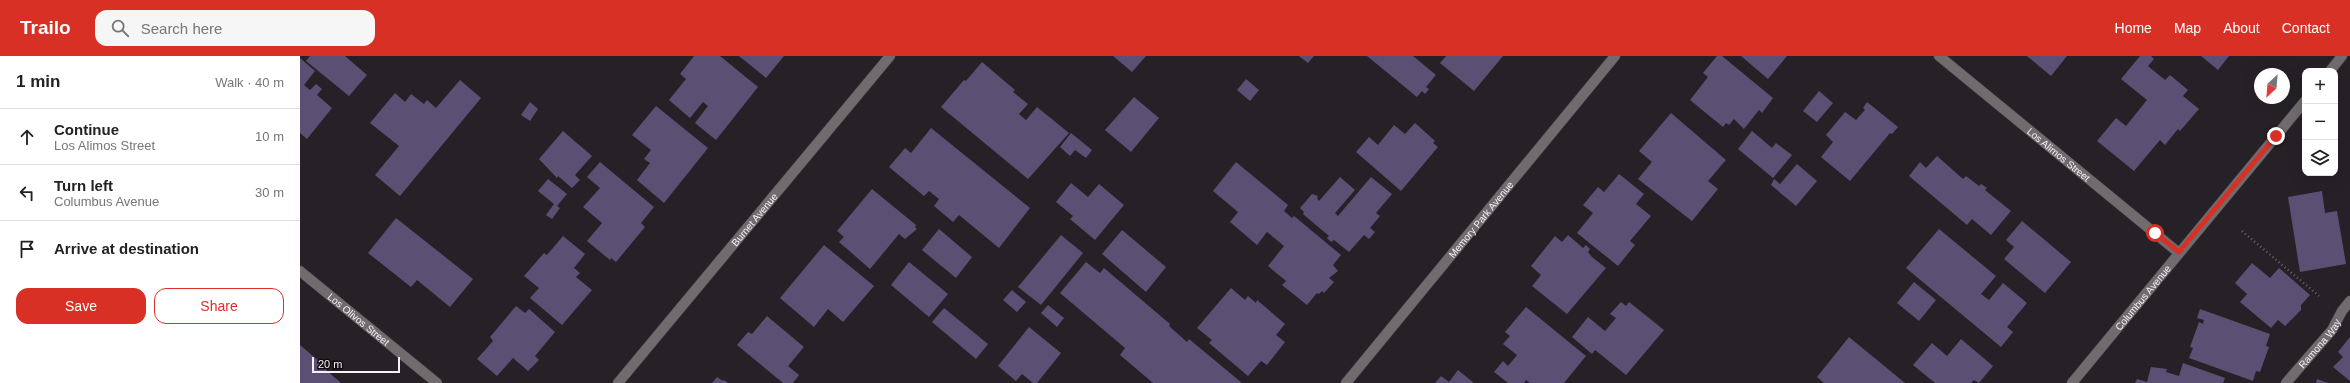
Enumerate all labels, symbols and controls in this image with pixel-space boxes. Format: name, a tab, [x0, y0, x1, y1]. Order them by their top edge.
search box	[95, 10, 375, 46]
text: Trailo	[20, 17, 71, 38]
icon: search	[109, 17, 131, 39]
text: Search here	[141, 20, 222, 37]
text: Home	[2115, 20, 2152, 36]
text: Map	[2174, 20, 2201, 36]
text: About	[2223, 20, 2260, 36]
text: Contact	[2282, 20, 2330, 36]
north arrow	[2254, 68, 2290, 104]
map controls	[2302, 68, 2338, 176]
button: +	[2302, 68, 2338, 104]
text: 1 min	[16, 72, 60, 91]
text: Walk · 40 m	[215, 75, 284, 90]
button: −	[2302, 104, 2338, 140]
text: Continue	[54, 121, 119, 138]
icon: ahead	[16, 126, 38, 148]
street label: Los Alimos Street	[2025, 126, 2092, 184]
route end	[2267, 127, 2285, 145]
text: 10 m	[255, 129, 284, 144]
text: Los Alimos Street	[54, 138, 155, 153]
button: layers	[2302, 140, 2338, 176]
text: Turn left	[54, 177, 113, 194]
street label: Memory Park Avenue	[1446, 179, 1516, 260]
icon: left	[16, 182, 38, 204]
text: 30 m	[255, 185, 284, 200]
street label: Burnet Avenue	[729, 191, 780, 248]
text: Columbus Avenue	[54, 194, 159, 209]
route start	[2146, 224, 2164, 242]
icon: arrive	[16, 238, 38, 260]
text: Arrive at destination	[54, 240, 199, 257]
street label: Columbus Avenue	[2113, 263, 2173, 332]
button: Save	[16, 288, 146, 324]
button: Share	[154, 288, 284, 324]
street label: Los Olivos Street	[326, 291, 392, 348]
street label: Ramona Way	[2297, 317, 2343, 370]
scale bar	[312, 355, 400, 374]
text: 20 m	[318, 358, 342, 370]

